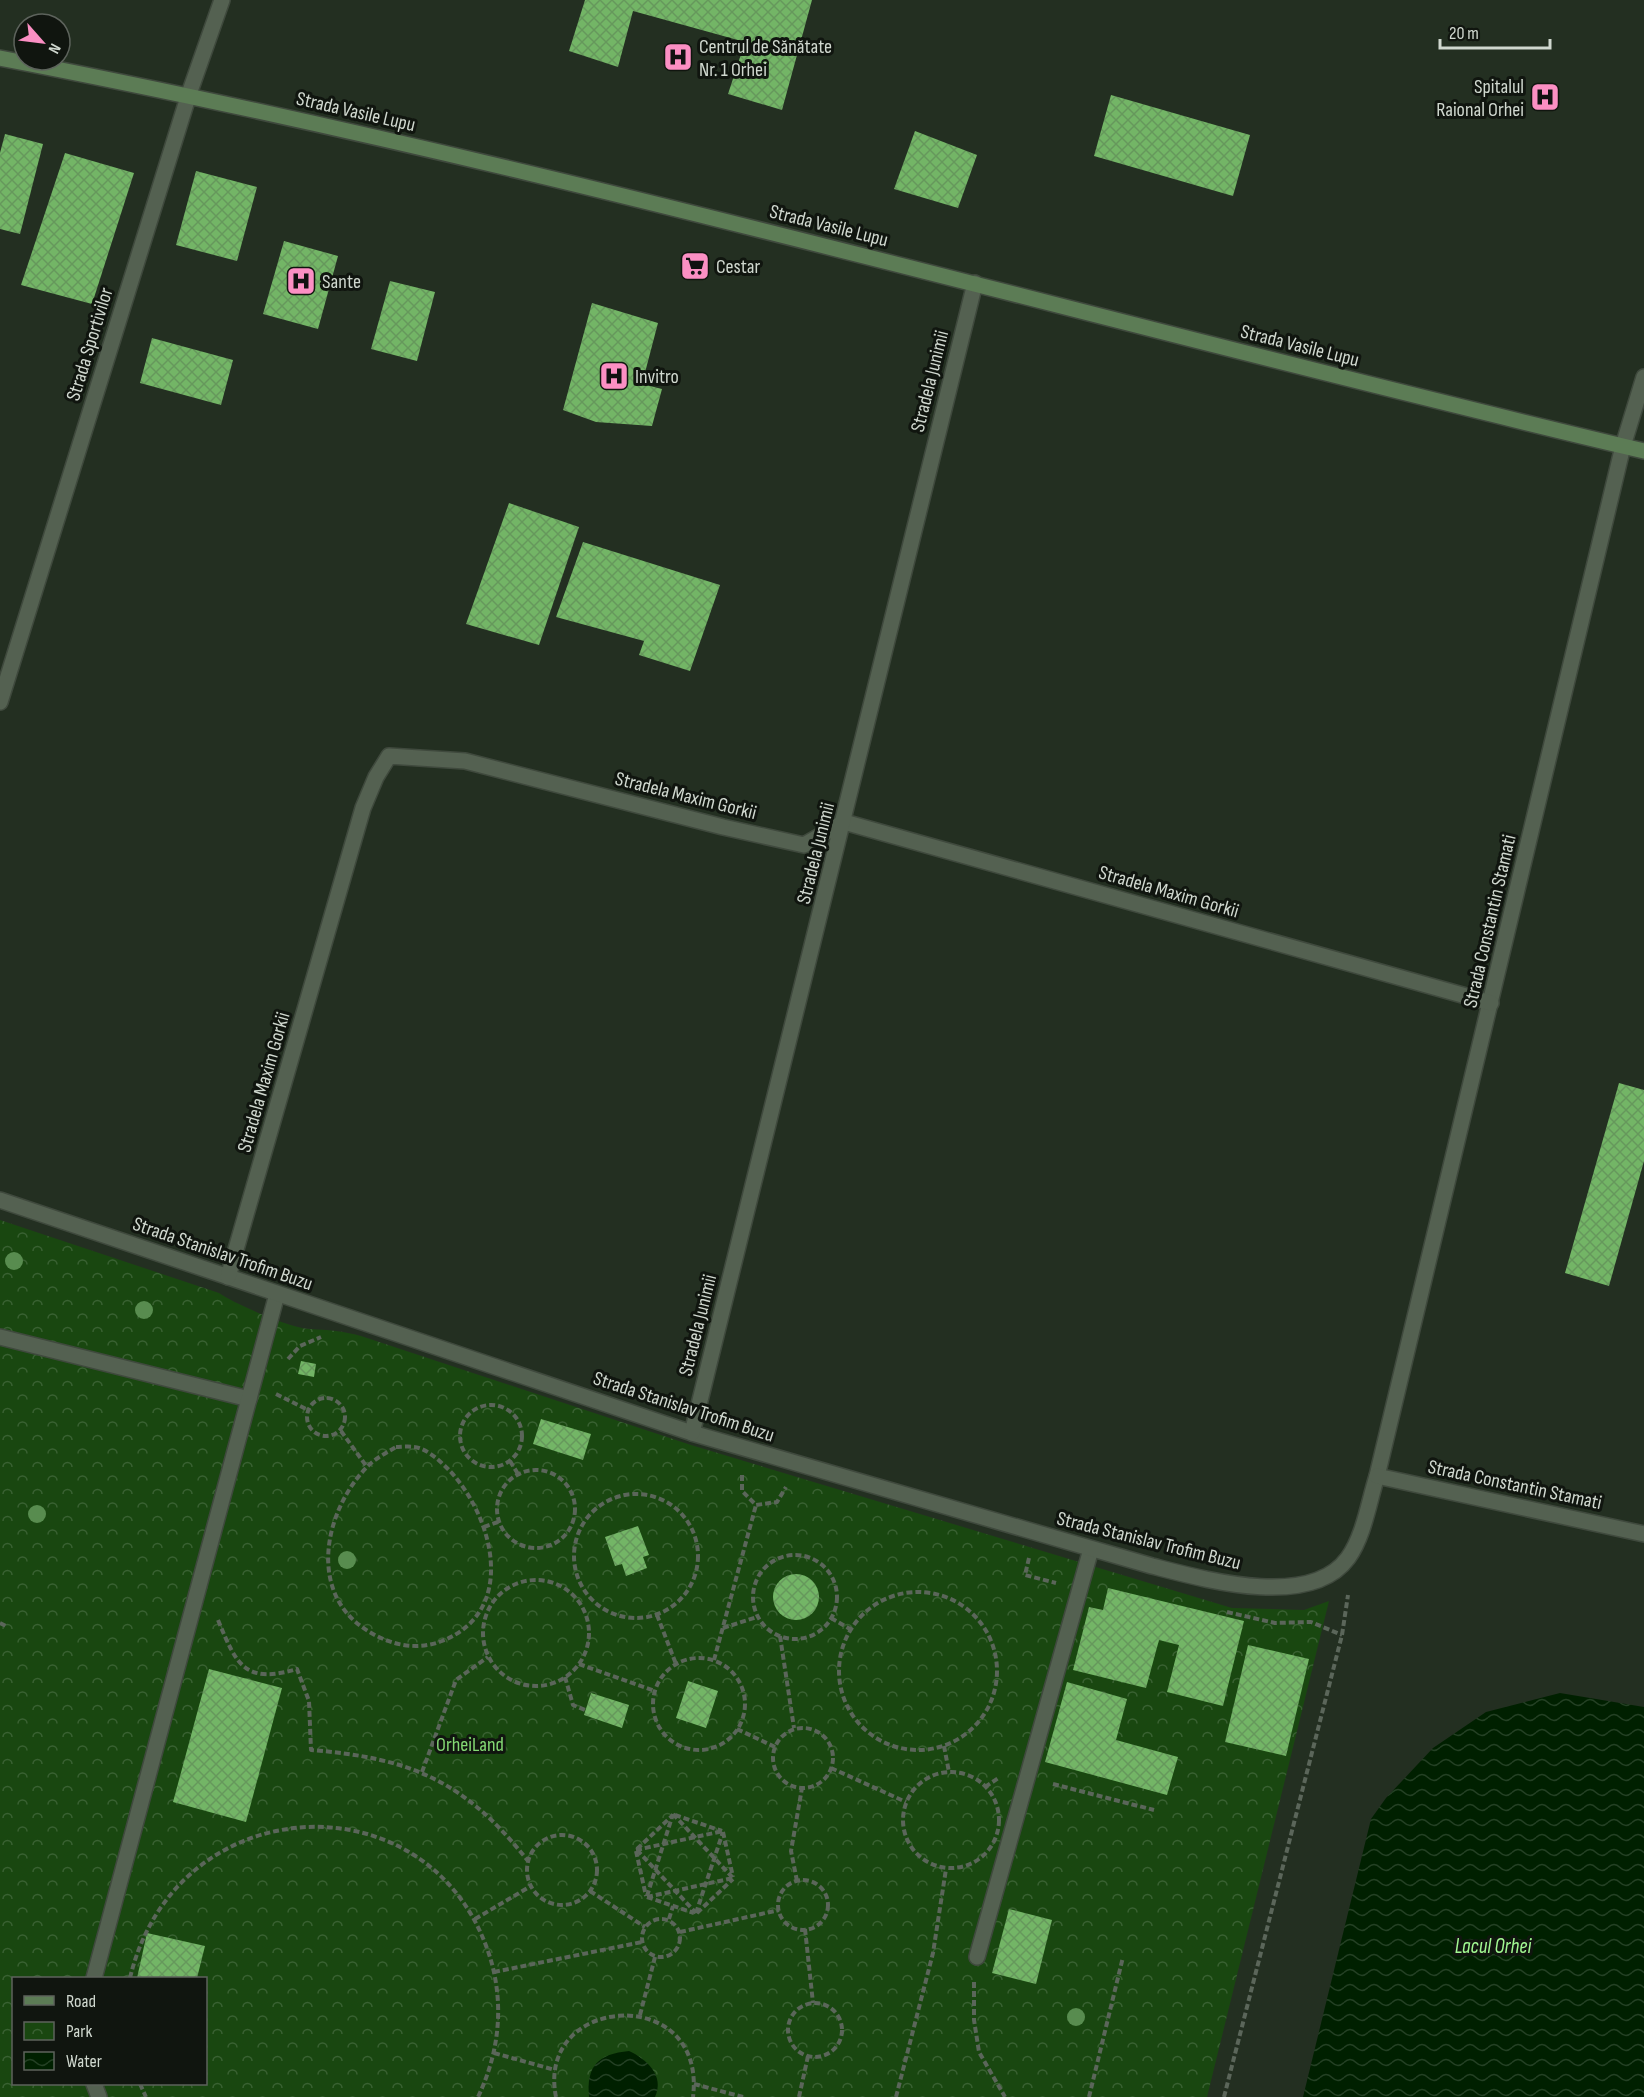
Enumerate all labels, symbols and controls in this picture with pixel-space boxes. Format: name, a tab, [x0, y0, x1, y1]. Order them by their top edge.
north arrow	[12, 12, 72, 72]
scale bar	[1440, 12, 1550, 50]
text: 20 m	[1449, 23, 1479, 44]
place label: Centrul de Sănătate Nr. 1 Orhei	[699, 35, 832, 82]
text: N	[44, 40, 64, 57]
hospital icon: Centrul de Sănătate Nr. 1 Orhei	[662, 41, 694, 73]
place label: Spitalul Raional Orhei	[1436, 75, 1524, 122]
hospital icon: Spitalul Raional Orhei	[1529, 81, 1561, 113]
street label: Strada Vasile Lupu	[294, 87, 418, 137]
street label: Strada Vasile Lupu	[767, 200, 891, 252]
supermarket icon: Cestar	[679, 250, 711, 282]
place label: Cestar	[716, 255, 760, 279]
hospital icon: Sante	[285, 265, 317, 297]
place label: Sante	[322, 270, 361, 294]
street label: Strada Sportivilor	[61, 285, 119, 404]
street label: Strada Vasile Lupu	[1238, 320, 1362, 372]
street label: Stradela Junimii	[906, 328, 954, 434]
hospital icon: Invitro	[598, 360, 630, 392]
place label: Invitro	[635, 365, 679, 389]
street label: Stradela Maxim Gorkii	[613, 767, 759, 825]
street label: Stradela Junimii	[792, 800, 840, 906]
street label: Strada Constantin Stamati	[1458, 832, 1522, 1010]
street label: Stradela Maxim Gorkii	[1096, 860, 1242, 923]
street label: Stradela Maxim Gorkii	[232, 1009, 295, 1155]
street label: Strada Stanislav Trofim Buzu	[130, 1212, 316, 1296]
street label: Stradela Junimii	[674, 1272, 722, 1378]
street label: Strada Stanislav Trofim Buzu	[590, 1366, 777, 1448]
street label: Strada Constantin Stamati	[1426, 1455, 1604, 1515]
street label: Strada Stanislav Trofim Buzu	[1054, 1506, 1243, 1575]
park label: OrheiLand	[436, 1733, 504, 1757]
water label: Lacul Orhei	[1455, 1934, 1533, 1959]
legend	[12, 1977, 207, 2085]
text: Road	[66, 1991, 96, 2012]
text: Park	[66, 2021, 92, 2042]
text: Water	[66, 2051, 102, 2072]

